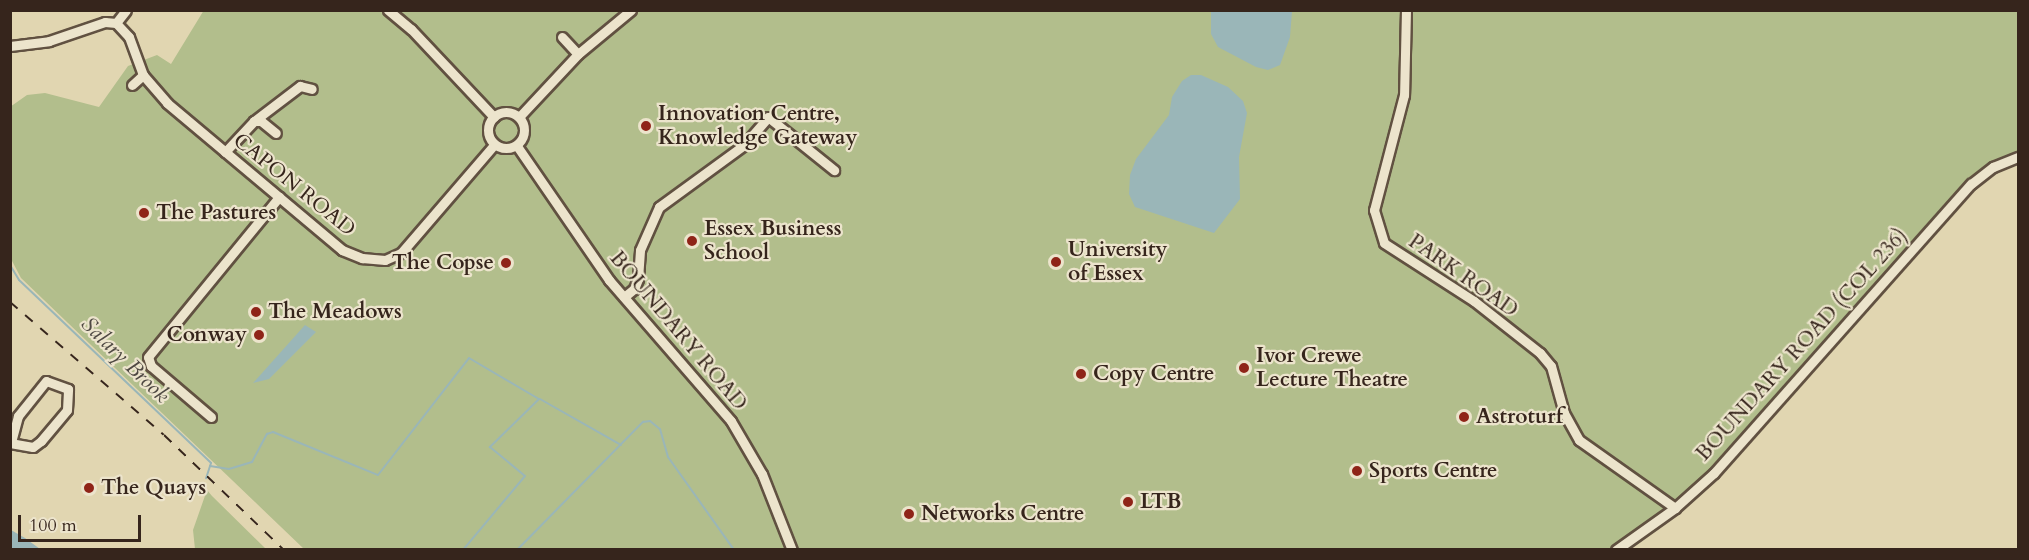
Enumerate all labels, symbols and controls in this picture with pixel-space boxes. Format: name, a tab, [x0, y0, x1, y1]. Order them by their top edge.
place label: Innovation Centre, Knowledge Gateway	[658, 101, 857, 151]
marker: Innovation Centre, Knowledge Gateway	[639, 119, 653, 133]
street label: CAPON ROAD	[228, 128, 360, 242]
place label: The Pastures	[156, 200, 276, 226]
marker: The Pastures	[137, 206, 151, 220]
place label: Essex Business School	[704, 216, 842, 266]
street label: BOUNDARY ROAD (COL 236)	[1691, 224, 1913, 466]
street label: PARK ROAD	[1403, 229, 1523, 323]
marker: Essex Business School	[685, 234, 699, 248]
place label: University of Essex	[1068, 237, 1167, 287]
street label: BOUNDARY ROAD	[604, 246, 752, 416]
place label: The Copse	[392, 250, 494, 276]
marker: University of Essex	[1049, 255, 1063, 269]
marker: The Copse	[499, 256, 513, 270]
place label: The Meadows	[268, 299, 402, 325]
marker: The Meadows	[249, 305, 263, 319]
water label: Salary Brook	[75, 311, 175, 409]
place label: Conway	[167, 322, 247, 348]
marker: Conway	[252, 328, 266, 342]
place label: Ivor Crewe Lecture Theatre	[1256, 343, 1408, 393]
place label: Copy Centre	[1093, 361, 1215, 387]
marker: Ivor Crewe Lecture Theatre	[1237, 361, 1251, 375]
marker: Copy Centre	[1074, 367, 1088, 381]
place label: Astroturf	[1476, 404, 1563, 430]
marker: Astroturf	[1457, 410, 1471, 424]
place label: Sports Centre	[1369, 458, 1497, 484]
marker: Sports Centre	[1350, 464, 1364, 478]
place label: The Quays	[101, 475, 206, 501]
marker: The Quays	[82, 481, 96, 495]
place label: LTB	[1140, 489, 1181, 515]
marker: LTB	[1121, 495, 1135, 509]
place label: Networks Centre	[921, 501, 1084, 527]
scale bar	[21, 503, 144, 541]
marker: Networks Centre	[902, 507, 916, 521]
text: 100 m	[29, 513, 77, 538]

